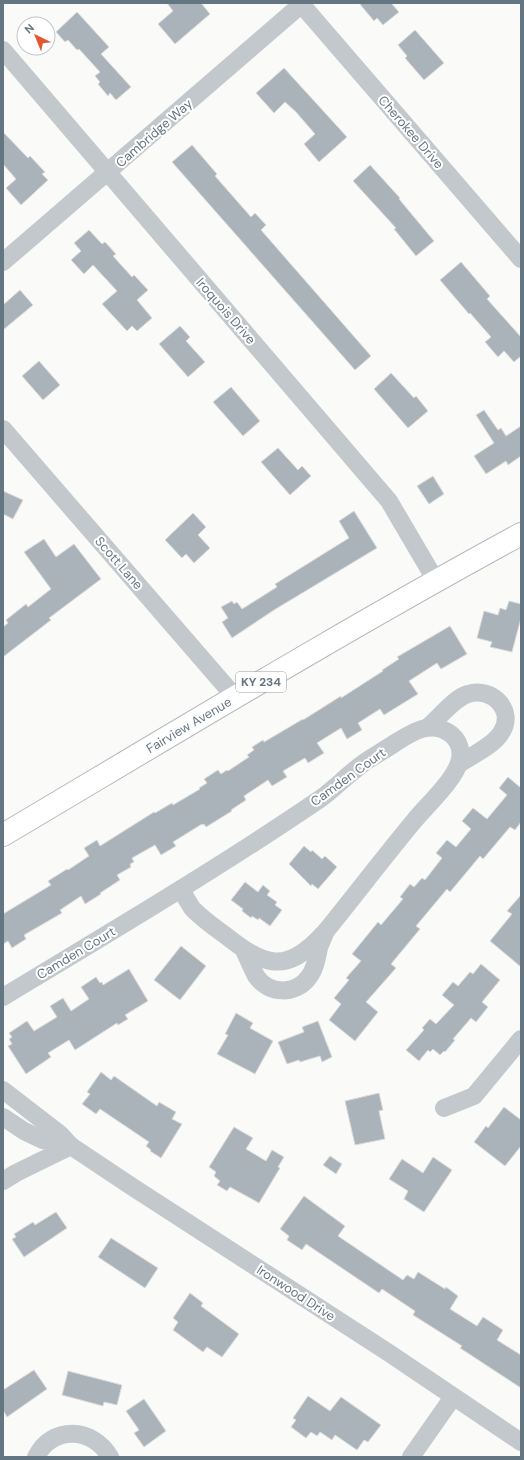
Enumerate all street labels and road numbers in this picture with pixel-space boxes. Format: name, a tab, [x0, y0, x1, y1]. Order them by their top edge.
street label: Cherokee Drive	[375, 92, 447, 172]
street label: Cambridge Way	[112, 95, 196, 171]
street label: Iroquois Drive	[193, 274, 259, 348]
street label: Scott Lane	[91, 533, 147, 593]
road number: KY 234	[236, 672, 286, 692]
street label: Fairview Avenue	[143, 693, 234, 756]
street label: Camden Court	[307, 744, 389, 810]
street label: Camden Court	[34, 923, 118, 983]
street label: Ironwood Drive	[254, 1261, 338, 1325]

